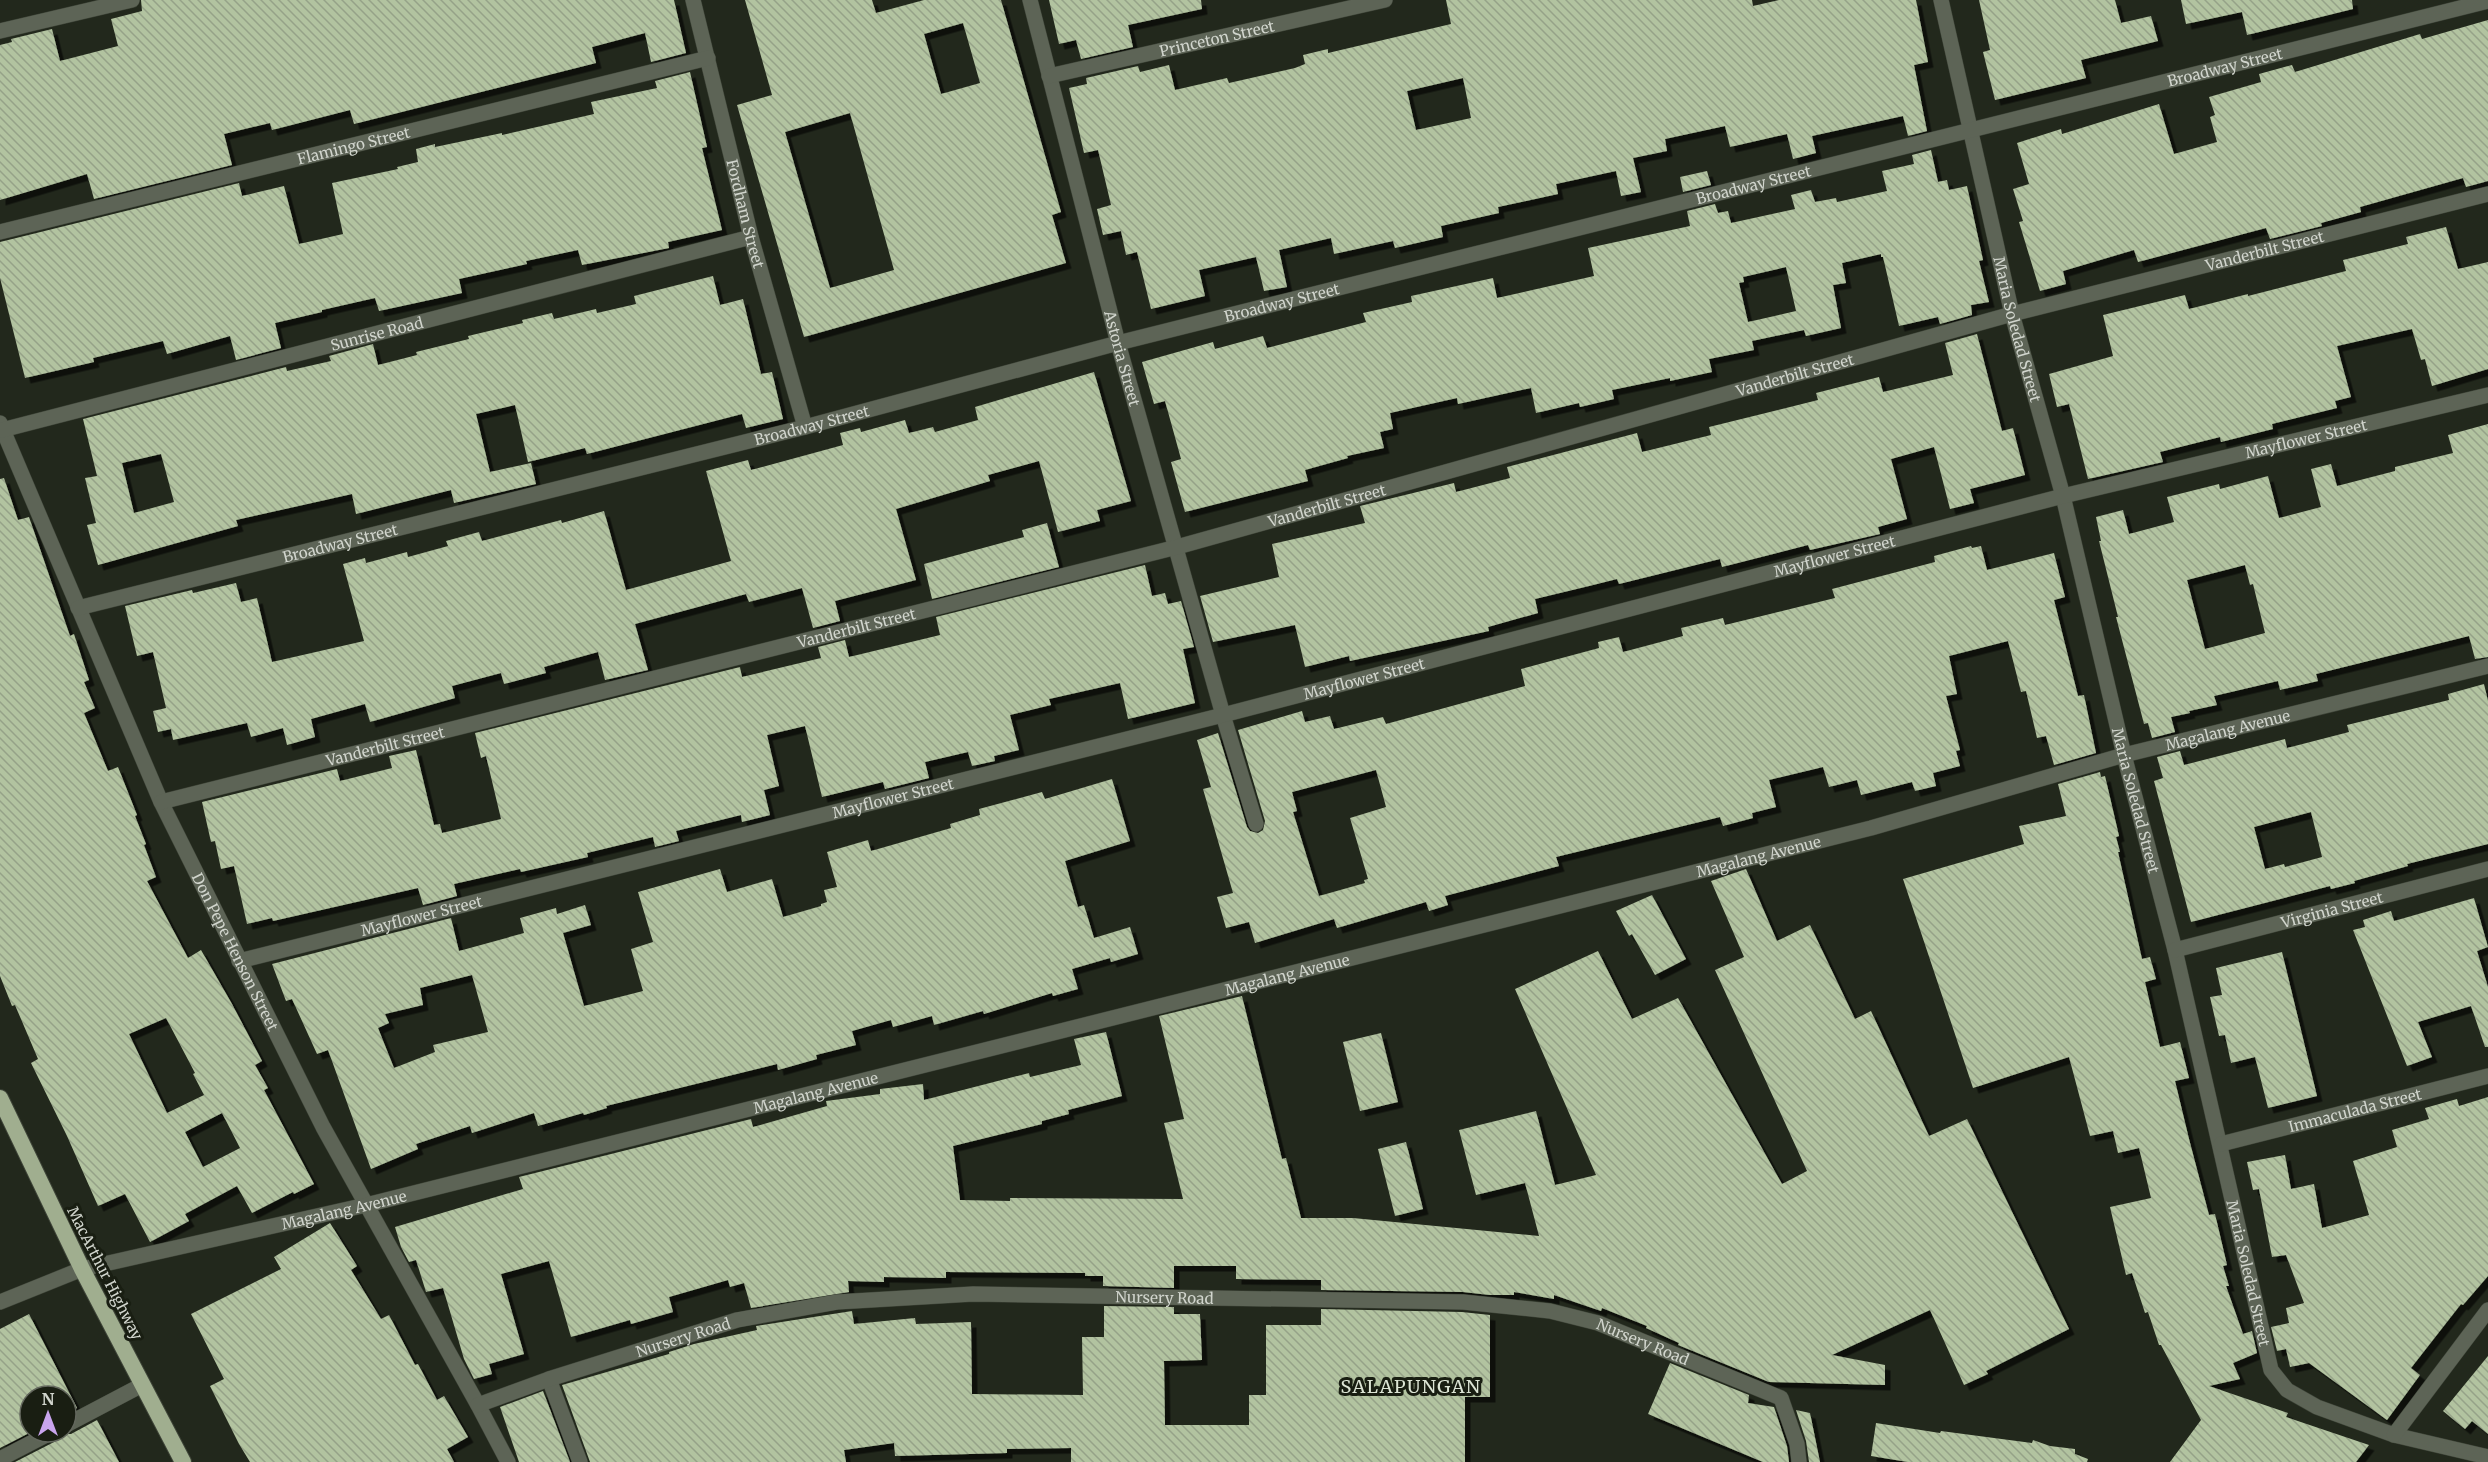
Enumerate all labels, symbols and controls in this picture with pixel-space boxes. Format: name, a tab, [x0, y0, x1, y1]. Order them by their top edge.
street label: Princeton Street	[1157, 16, 1276, 60]
street label: Broadway Street	[2165, 43, 2285, 90]
street label: Flamingo Street	[295, 122, 412, 168]
street label: Fordham Street	[723, 157, 769, 271]
street label: Broadway Street	[1694, 161, 1813, 208]
street label: Vanderbilt Street	[2203, 226, 2326, 275]
street label: Maria Soledad Street	[1990, 255, 2046, 404]
street label: Broadway Street	[1222, 279, 1341, 326]
street label: Astoria Street	[1100, 307, 1145, 408]
street label: Sunrise Road	[328, 312, 425, 354]
street label: Vanderbilt Street	[1733, 349, 1856, 400]
street label: Broadway Street	[752, 401, 871, 449]
street label: Mayflower Street	[2243, 415, 2369, 462]
street label: Vanderbilt Street	[1265, 480, 1388, 531]
street label: Broadway Street	[280, 519, 400, 566]
street label: Mayflower Street	[1772, 531, 1897, 581]
street label: Vanderbilt Street	[794, 603, 918, 652]
street label: Mayflower Street	[1301, 653, 1427, 703]
street label: Magalang Avenue	[2163, 705, 2292, 754]
street label: Vanderbilt Street	[323, 722, 446, 770]
street label: Maria Soledad Street	[2108, 726, 2164, 875]
street label: Mayflower Street	[830, 773, 956, 822]
street label: Magalang Avenue	[1694, 831, 1823, 881]
street label: Don Pepe Henson Street	[188, 869, 283, 1034]
street label: Virginia Street	[2278, 887, 2385, 932]
street label: Mayflower Street	[359, 891, 484, 940]
street label: Magalang Avenue	[1223, 949, 1352, 999]
street label: Magalang Avenue	[751, 1068, 880, 1117]
street label: Immaculada Street	[2286, 1084, 2423, 1136]
street label: Magalang Avenue	[280, 1186, 409, 1233]
street label: Maria Soledad Street	[2223, 1198, 2275, 1348]
street label: MacArthur Highway	[63, 1203, 147, 1343]
street label: Nursery Road	[1115, 1287, 1214, 1307]
street label: Nursery Road	[633, 1313, 733, 1361]
street label: Nursery Road	[1594, 1314, 1692, 1369]
district label: SALAPUNGAN	[1340, 1375, 1482, 1398]
north arrow	[18, 1384, 78, 1444]
text: N	[42, 1389, 55, 1409]

